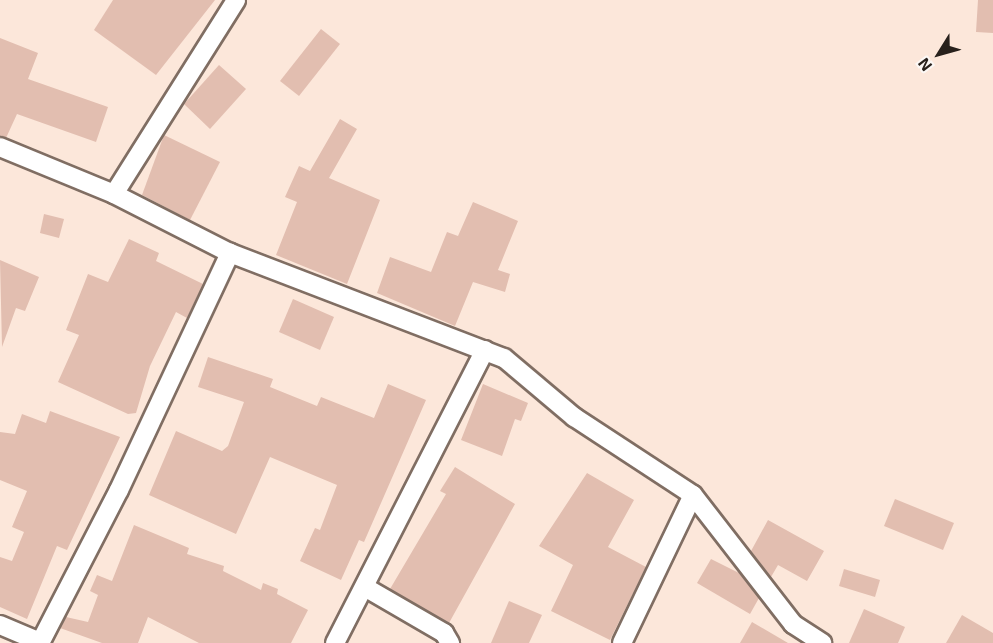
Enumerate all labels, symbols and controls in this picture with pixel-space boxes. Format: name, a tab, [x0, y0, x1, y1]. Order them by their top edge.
north arrow	[909, 24, 969, 84]
text: N	[913, 55, 935, 75]

